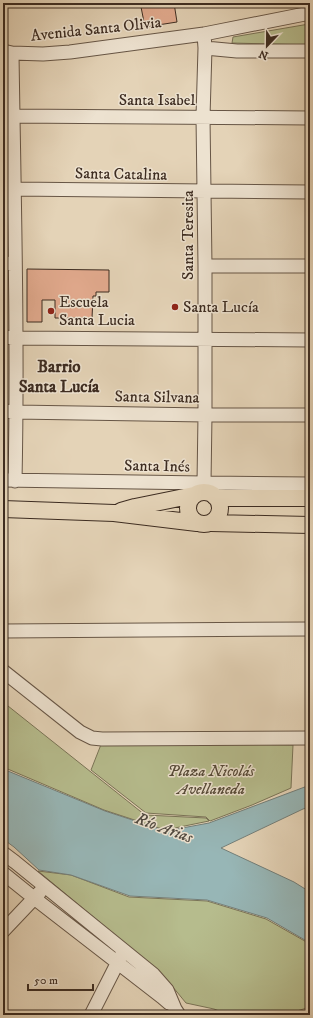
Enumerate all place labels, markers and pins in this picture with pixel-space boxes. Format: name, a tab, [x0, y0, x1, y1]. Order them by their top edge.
place label: Escuela Santa Lucia	[59, 292, 135, 330]
place label: Santa Lucía	[183, 297, 259, 317]
marker: Santa Lucía	[170, 302, 180, 312]
marker: Escuela Santa Lucia	[46, 306, 56, 316]

